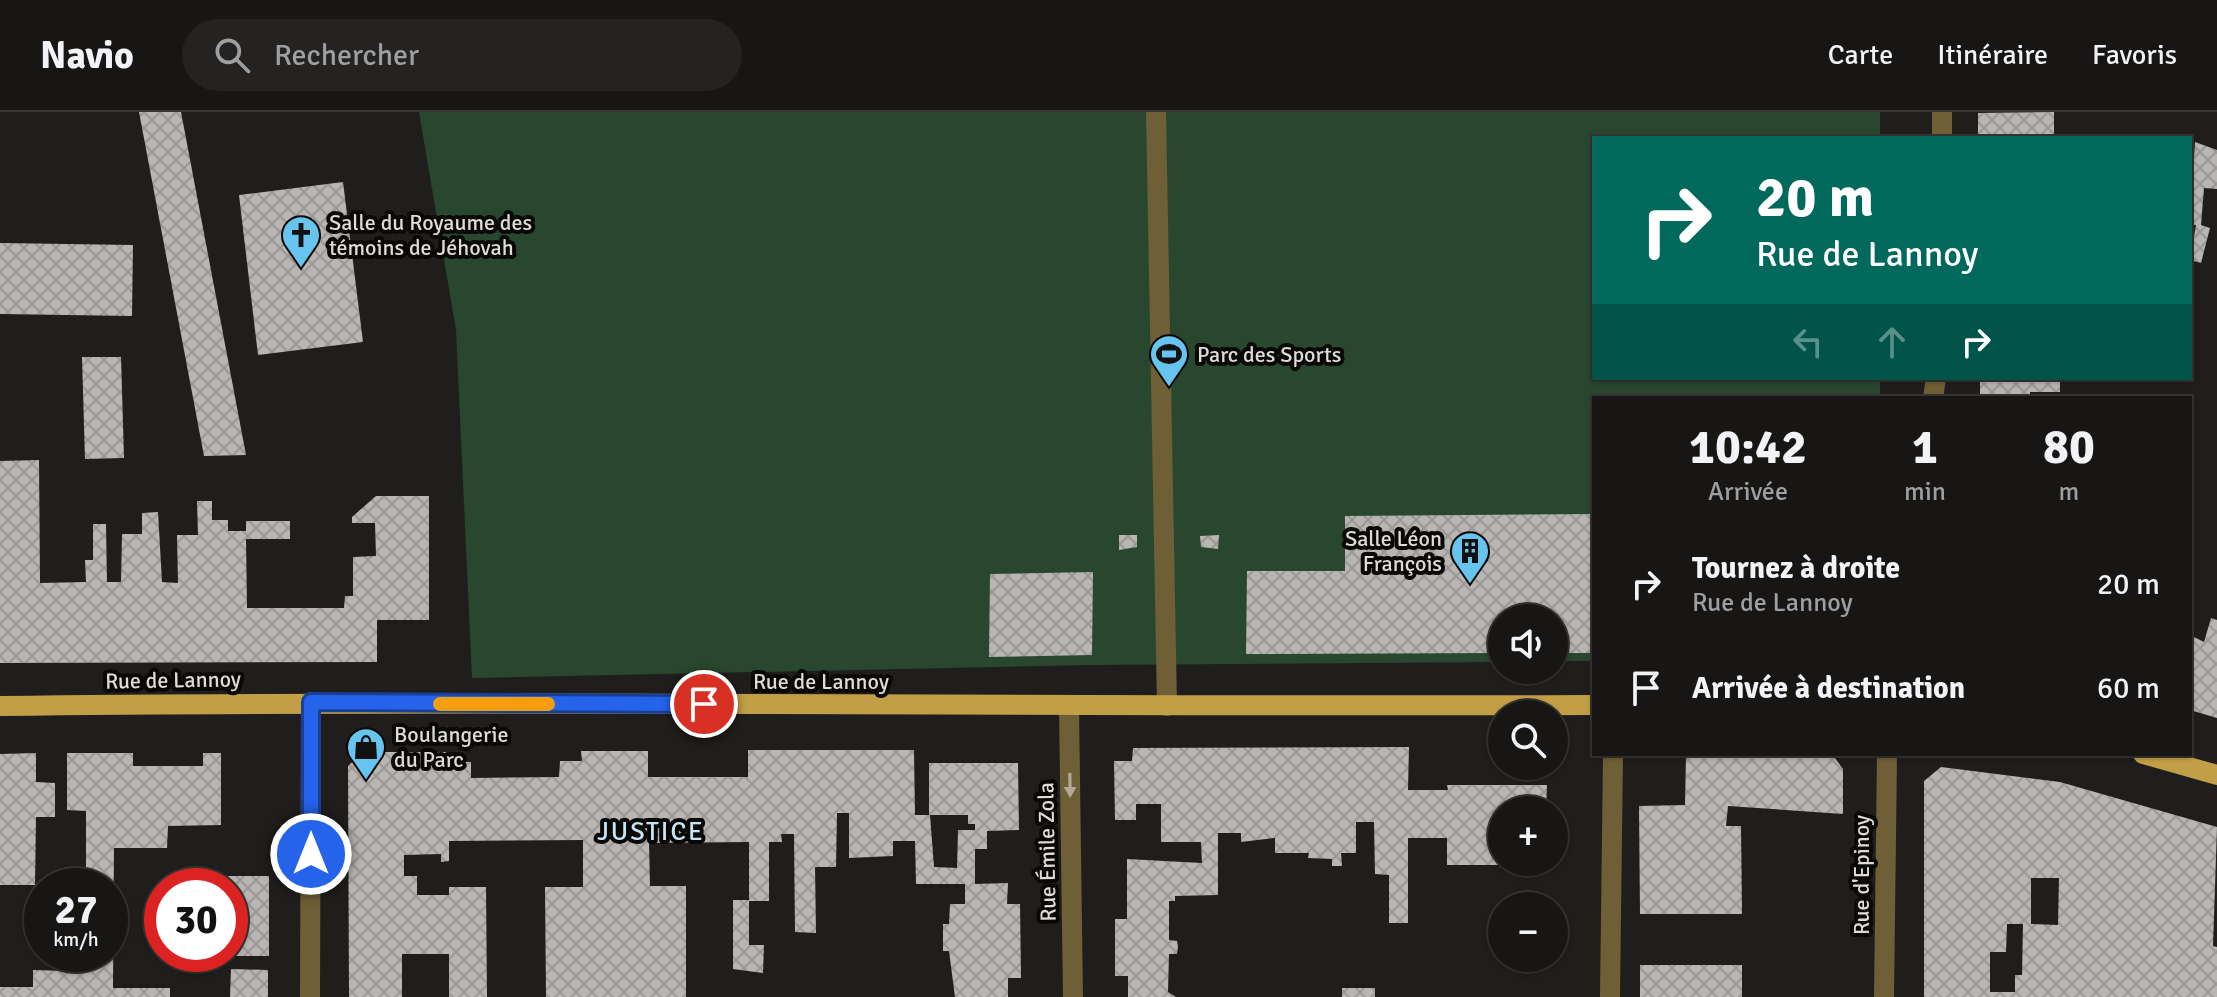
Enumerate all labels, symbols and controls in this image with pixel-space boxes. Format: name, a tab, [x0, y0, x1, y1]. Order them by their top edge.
search box	[182, 19, 742, 91]
text: Navio	[40, 32, 134, 79]
icon: search	[210, 33, 254, 77]
text: Rechercher	[274, 37, 419, 74]
text: Carte	[1828, 38, 1893, 72]
text: Itinéraire	[1937, 38, 2048, 72]
text: Favoris	[2092, 38, 2177, 72]
text: 20 m	[1756, 163, 1874, 232]
icon: right	[1624, 168, 1728, 272]
place label: Salle du Royaume des témoins de Jéhovah	[329, 209, 532, 261]
church icon: Salle du Royaume des témoins de Jéhovah	[280, 214, 322, 269]
text: Rue de Lannoy	[1756, 232, 1978, 277]
icon: left	[1786, 320, 1830, 364]
icon: ahead	[1870, 320, 1914, 364]
icon: right	[1954, 320, 1998, 364]
sports icon: Parc des Sports	[1148, 333, 1190, 388]
place label: Parc des Sports	[1197, 341, 1341, 368]
text: 10:42	[1689, 418, 1807, 477]
text: 1	[1912, 418, 1938, 477]
text: 80	[2043, 418, 2095, 477]
text: Arrivée	[1708, 476, 1788, 508]
text: min	[1904, 476, 1946, 508]
text: m	[2059, 476, 2079, 508]
place label: Salle Léon François	[1345, 525, 1442, 577]
building icon: Salle Léon François	[1449, 530, 1491, 585]
text: Tournez à droite	[1692, 550, 1900, 587]
icon: right	[1624, 562, 1668, 606]
text: 20 m	[2097, 566, 2160, 603]
text: Rue de Lannoy	[1692, 587, 1853, 619]
map controls	[1488, 604, 1568, 972]
button: sound	[1488, 604, 1568, 684]
street label: Rue de Lannoy	[105, 665, 242, 695]
icon: arrive	[1624, 666, 1668, 710]
street label: Rue de Lannoy	[753, 668, 890, 695]
pin	[670, 670, 738, 738]
text: Arrivée à destination	[1692, 670, 1965, 707]
text: 60 m	[2097, 670, 2160, 707]
icon: arrive	[682, 682, 726, 726]
button: search	[1488, 700, 1568, 780]
place label: Boulangerie du Parc	[394, 721, 509, 773]
shop icon: Boulangerie du Parc	[345, 726, 387, 781]
one-way arrow	[1064, 773, 1076, 798]
street label: Rue Émile Zola	[1032, 782, 1062, 922]
button: +	[1488, 796, 1568, 876]
position arrow	[269, 812, 353, 896]
street label: Rue d'Epinoy	[1848, 814, 1875, 935]
district label: JUSTICE	[597, 816, 705, 848]
speed limit sign: 30	[144, 868, 248, 972]
text: 27	[54, 885, 98, 935]
button: −	[1488, 892, 1568, 972]
text: km/h	[53, 927, 99, 952]

